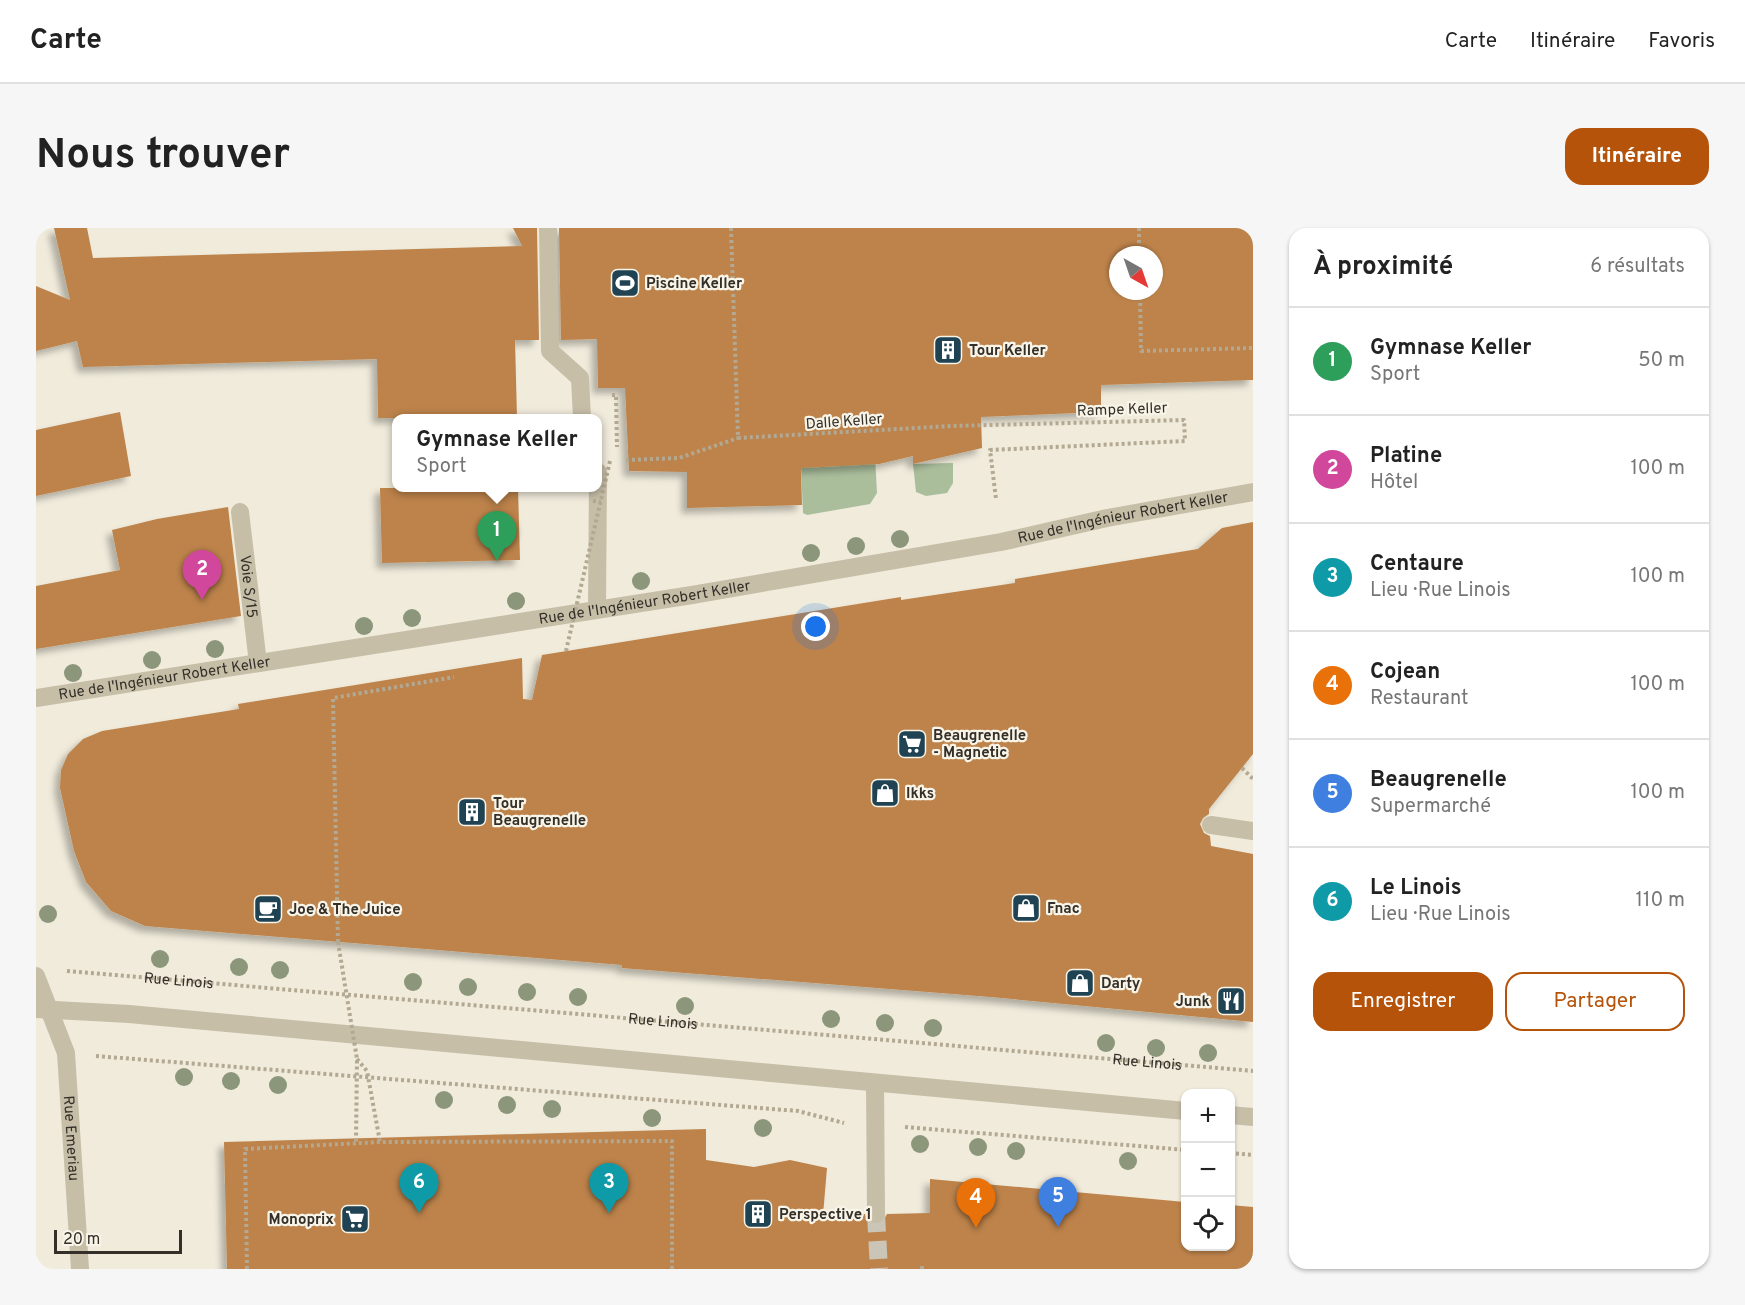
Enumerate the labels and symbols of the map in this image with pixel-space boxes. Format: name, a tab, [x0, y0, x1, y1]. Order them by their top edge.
north arrow	[1109, 246, 1163, 300]
sports icon: Piscine Keller	[609, 267, 641, 299]
place label: Piscine Keller	[646, 275, 743, 294]
building icon: Tour Keller	[932, 334, 964, 366]
place label: Tour Keller	[969, 342, 1047, 361]
street label: Rampe Keller	[1076, 399, 1168, 422]
street label: Dalle Keller	[805, 410, 883, 435]
street label: Rue de l'Ingénieur Robert Keller	[1016, 489, 1230, 549]
pin: 1	[478, 512, 516, 561]
pin: 2	[182, 550, 222, 600]
street label: Voie S/15	[234, 554, 261, 619]
street label: Rue de l'Ingénieur Robert Keller	[537, 577, 752, 630]
your location	[801, 612, 830, 641]
street label: Rue de l'Ingénieur Robert Keller	[57, 653, 272, 705]
place label: Beaugrenelle - Magnetic	[933, 727, 1026, 763]
supermarket icon: Beaugrenelle - Magnetic	[896, 728, 928, 760]
shop icon: Ikks	[869, 777, 901, 809]
place label: Ikks	[906, 785, 934, 804]
place label: Tour Beaugrenelle	[493, 795, 586, 831]
building icon: Tour Beaugrenelle	[456, 796, 488, 828]
shop icon: Fnac	[1010, 892, 1042, 924]
cafe icon: Joe & The Juice	[252, 893, 284, 925]
place label: Fnac	[1047, 900, 1080, 919]
place label: Joe & The Juice	[289, 901, 401, 920]
shop icon: Darty	[1064, 967, 1096, 999]
street label: Rue Linois	[143, 970, 214, 994]
place label: Darty	[1101, 975, 1141, 994]
restaurant icon: Junk	[1215, 985, 1247, 1017]
place label: Junk	[1175, 993, 1210, 1012]
street label: Rue Linois	[627, 1010, 698, 1035]
street label: Rue Linois	[1111, 1051, 1183, 1076]
street label: Rue Emeriau	[58, 1095, 82, 1182]
pin: 6	[400, 1164, 439, 1213]
pin: 3	[590, 1164, 628, 1213]
pin: 4	[956, 1178, 996, 1228]
pin: 5	[1038, 1178, 1078, 1227]
building icon: Perspective 1	[742, 1198, 774, 1230]
supermarket icon: Monoprix	[339, 1203, 371, 1235]
place label: Perspective 1	[779, 1206, 872, 1225]
place label: Monoprix	[269, 1211, 334, 1230]
scale bar	[54, 1227, 182, 1254]

